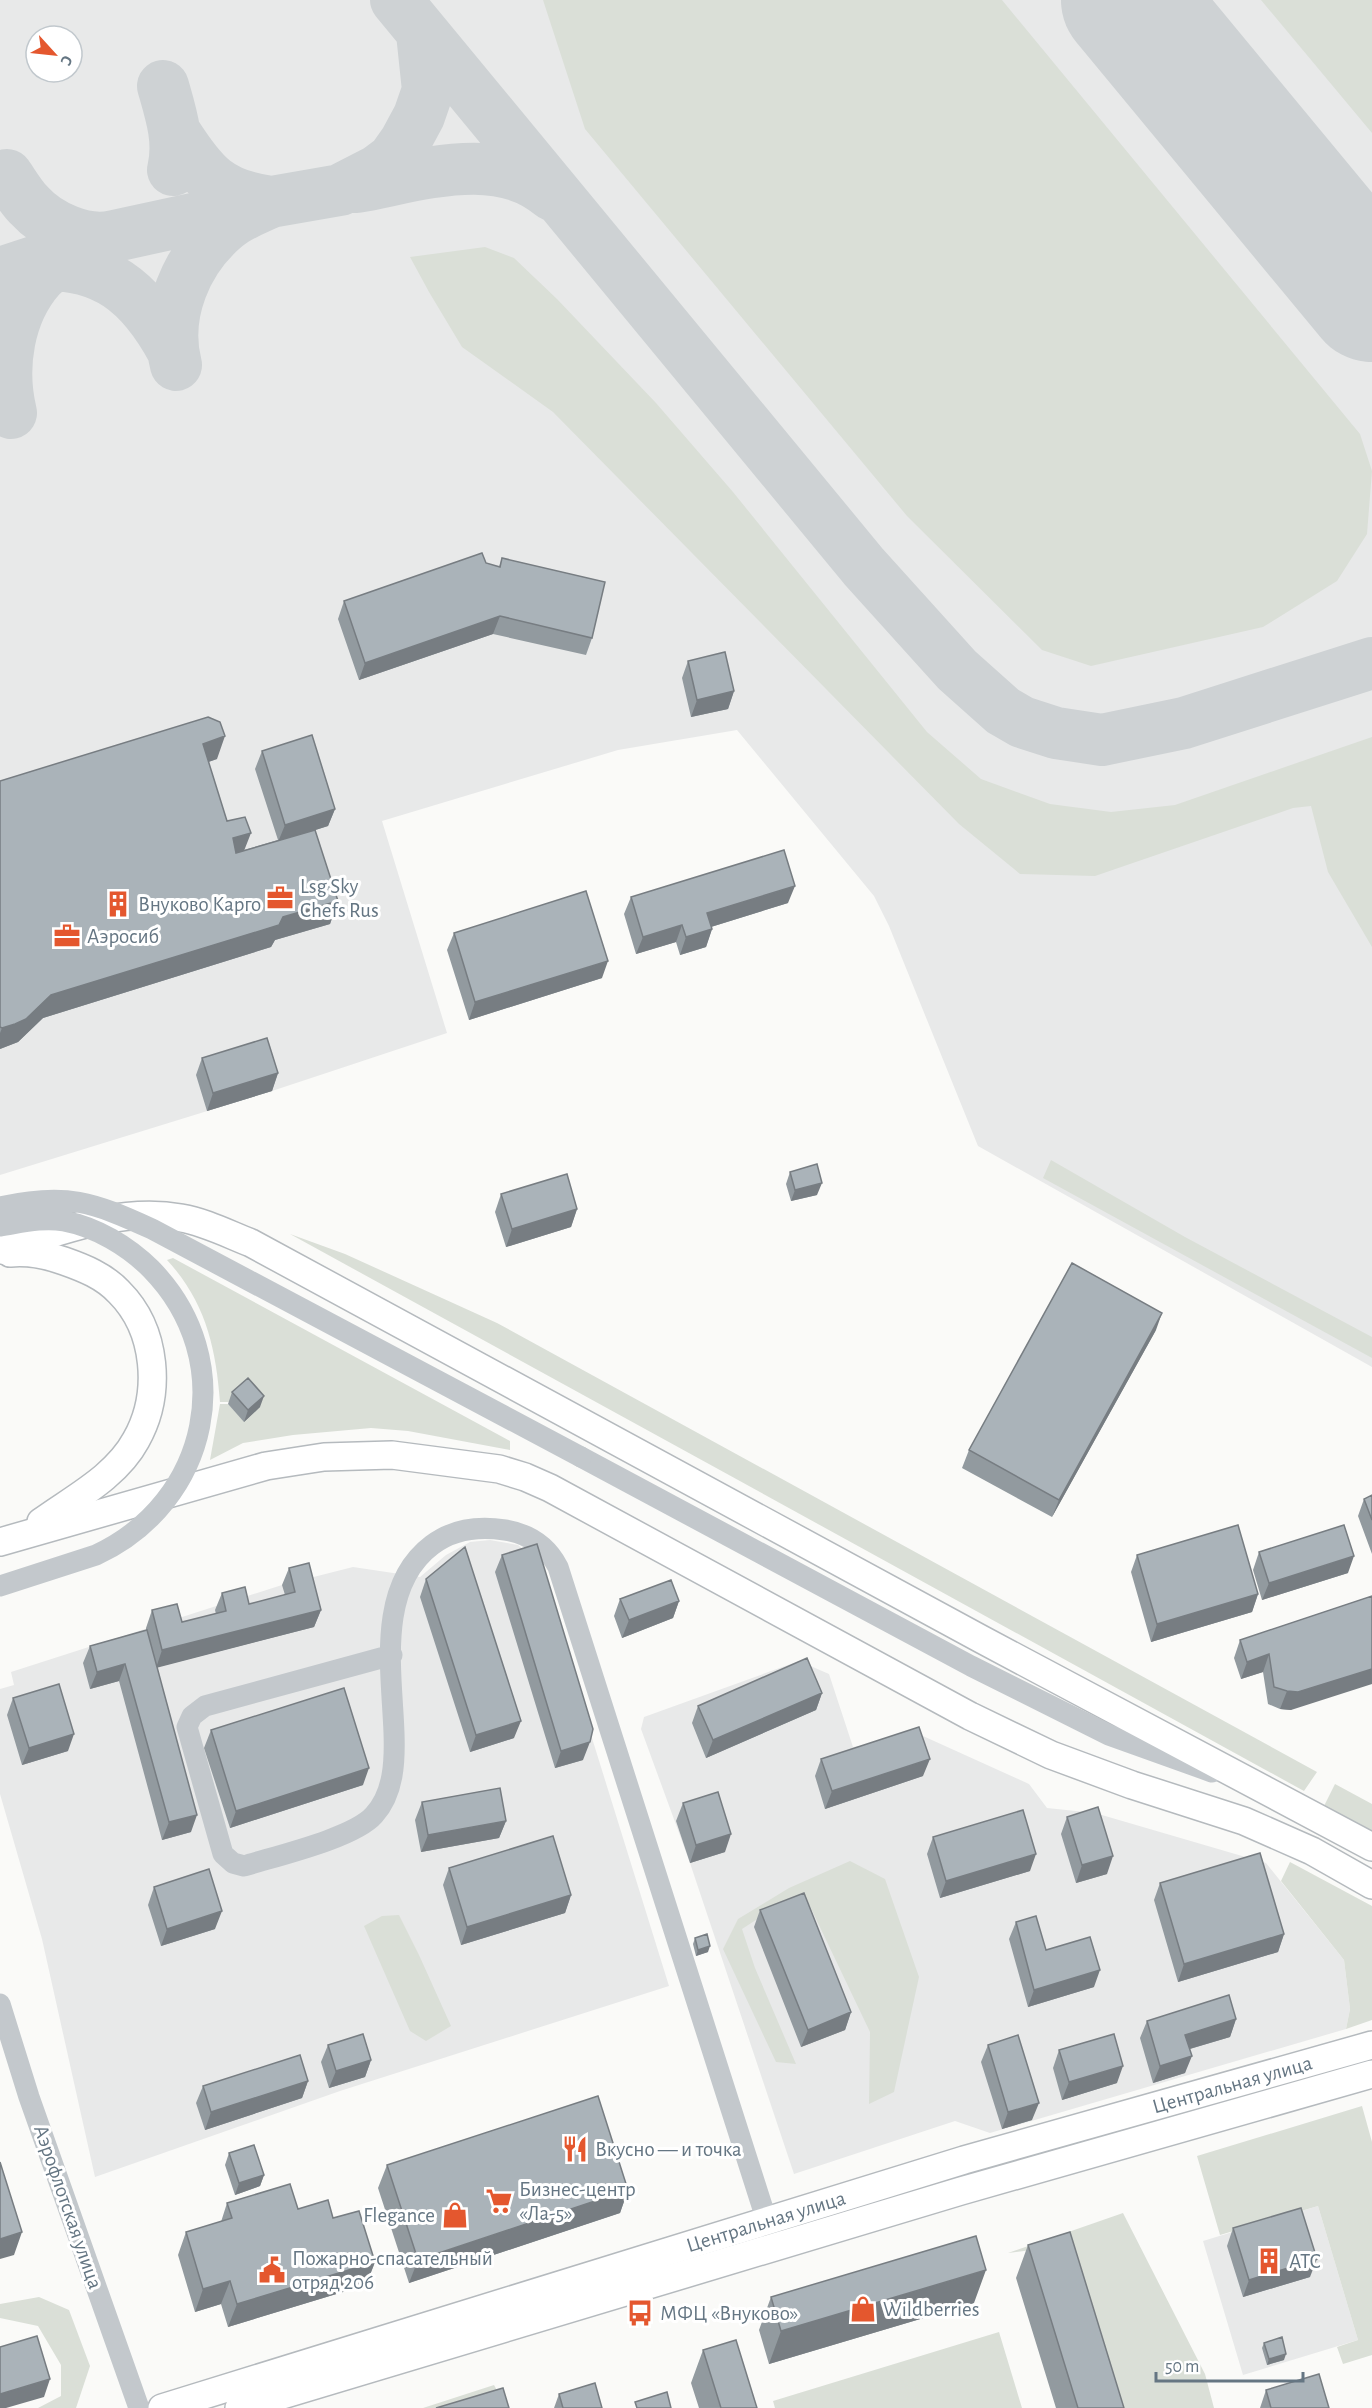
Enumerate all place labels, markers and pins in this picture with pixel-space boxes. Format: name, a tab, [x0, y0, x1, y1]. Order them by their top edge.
place label: Lsg Sky Chefs Rus	[300, 876, 379, 921]
office icon: Lsg Sky Chefs Rus	[265, 883, 295, 913]
building icon: Внуково Карго	[103, 889, 133, 919]
place label: Внуково Карго	[138, 894, 261, 915]
office icon: Аэросиб	[52, 921, 82, 951]
place label: Аэросиб	[87, 926, 159, 947]
restaurant icon: Вкусно — и точка	[560, 2134, 590, 2164]
place label: Вкусно — и точка	[595, 2139, 742, 2160]
place label: Бизнес-центр «Ла-5»	[519, 2179, 636, 2224]
supermarket icon: Бизнес-центр «Ла-5»	[484, 2186, 514, 2216]
shop icon: Flegance	[440, 2200, 470, 2230]
place label: Flegance	[363, 2205, 435, 2226]
building icon: АТС	[1254, 2246, 1284, 2276]
place label: Пожарно-спасательный отряд 206	[292, 2248, 493, 2293]
place label: АТС	[1289, 2251, 1321, 2272]
public building icon: Пожарно-спасательный отряд 206	[257, 2255, 287, 2285]
shop icon: Wildberries	[848, 2294, 878, 2324]
bus stop icon: МФЦ «Внуково»	[625, 2298, 655, 2328]
place label: Wildberries	[883, 2299, 979, 2320]
place label: МФЦ «Внуково»	[660, 2303, 798, 2324]

